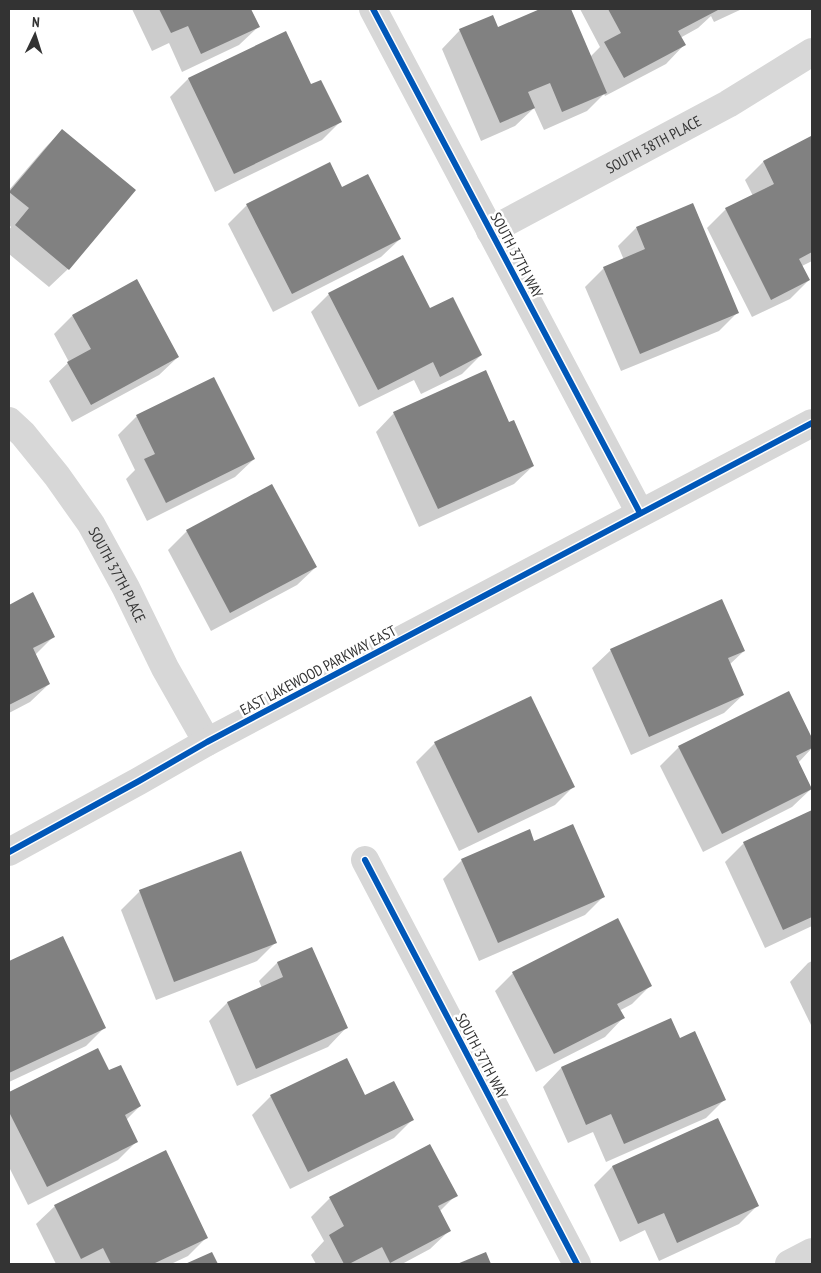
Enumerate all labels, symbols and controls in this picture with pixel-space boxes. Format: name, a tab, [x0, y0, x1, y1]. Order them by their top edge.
north arrow	[10, 10, 60, 60]
text: N	[32, 13, 40, 31]
street label: SOUTH 38TH PLACE	[602, 111, 704, 177]
street label: SOUTH 37TH WAY	[486, 209, 548, 301]
street label: SOUTH 37TH PLACE	[85, 523, 151, 625]
street label: EAST LAKEWOOD PARKWAY EAST	[237, 621, 399, 719]
street label: SOUTH 37TH WAY	[451, 1010, 513, 1102]

